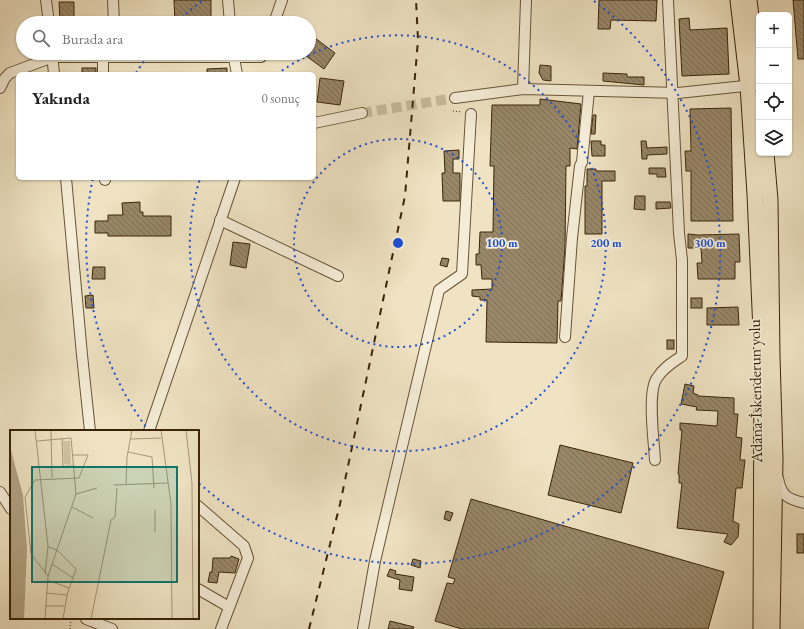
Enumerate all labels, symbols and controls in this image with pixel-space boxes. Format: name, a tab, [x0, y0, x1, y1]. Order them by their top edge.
map controls	[756, 12, 792, 156]
button: +	[756, 12, 792, 48]
search box	[16, 16, 316, 60]
icon: search	[30, 27, 52, 49]
text: Burada ara	[62, 29, 123, 48]
button: −	[756, 48, 792, 84]
button: locate	[756, 84, 792, 120]
text: Yakında	[32, 87, 90, 109]
text: 0 sonuç	[262, 90, 300, 107]
button: layers	[756, 120, 792, 156]
text: 100 m	[486, 235, 518, 251]
text: 200 m	[590, 235, 622, 251]
text: 300 m	[694, 235, 726, 251]
centre of rings	[391, 236, 405, 250]
street label: Adana-İskenderun yolu	[744, 318, 767, 464]
inset map	[10, 430, 199, 619]

